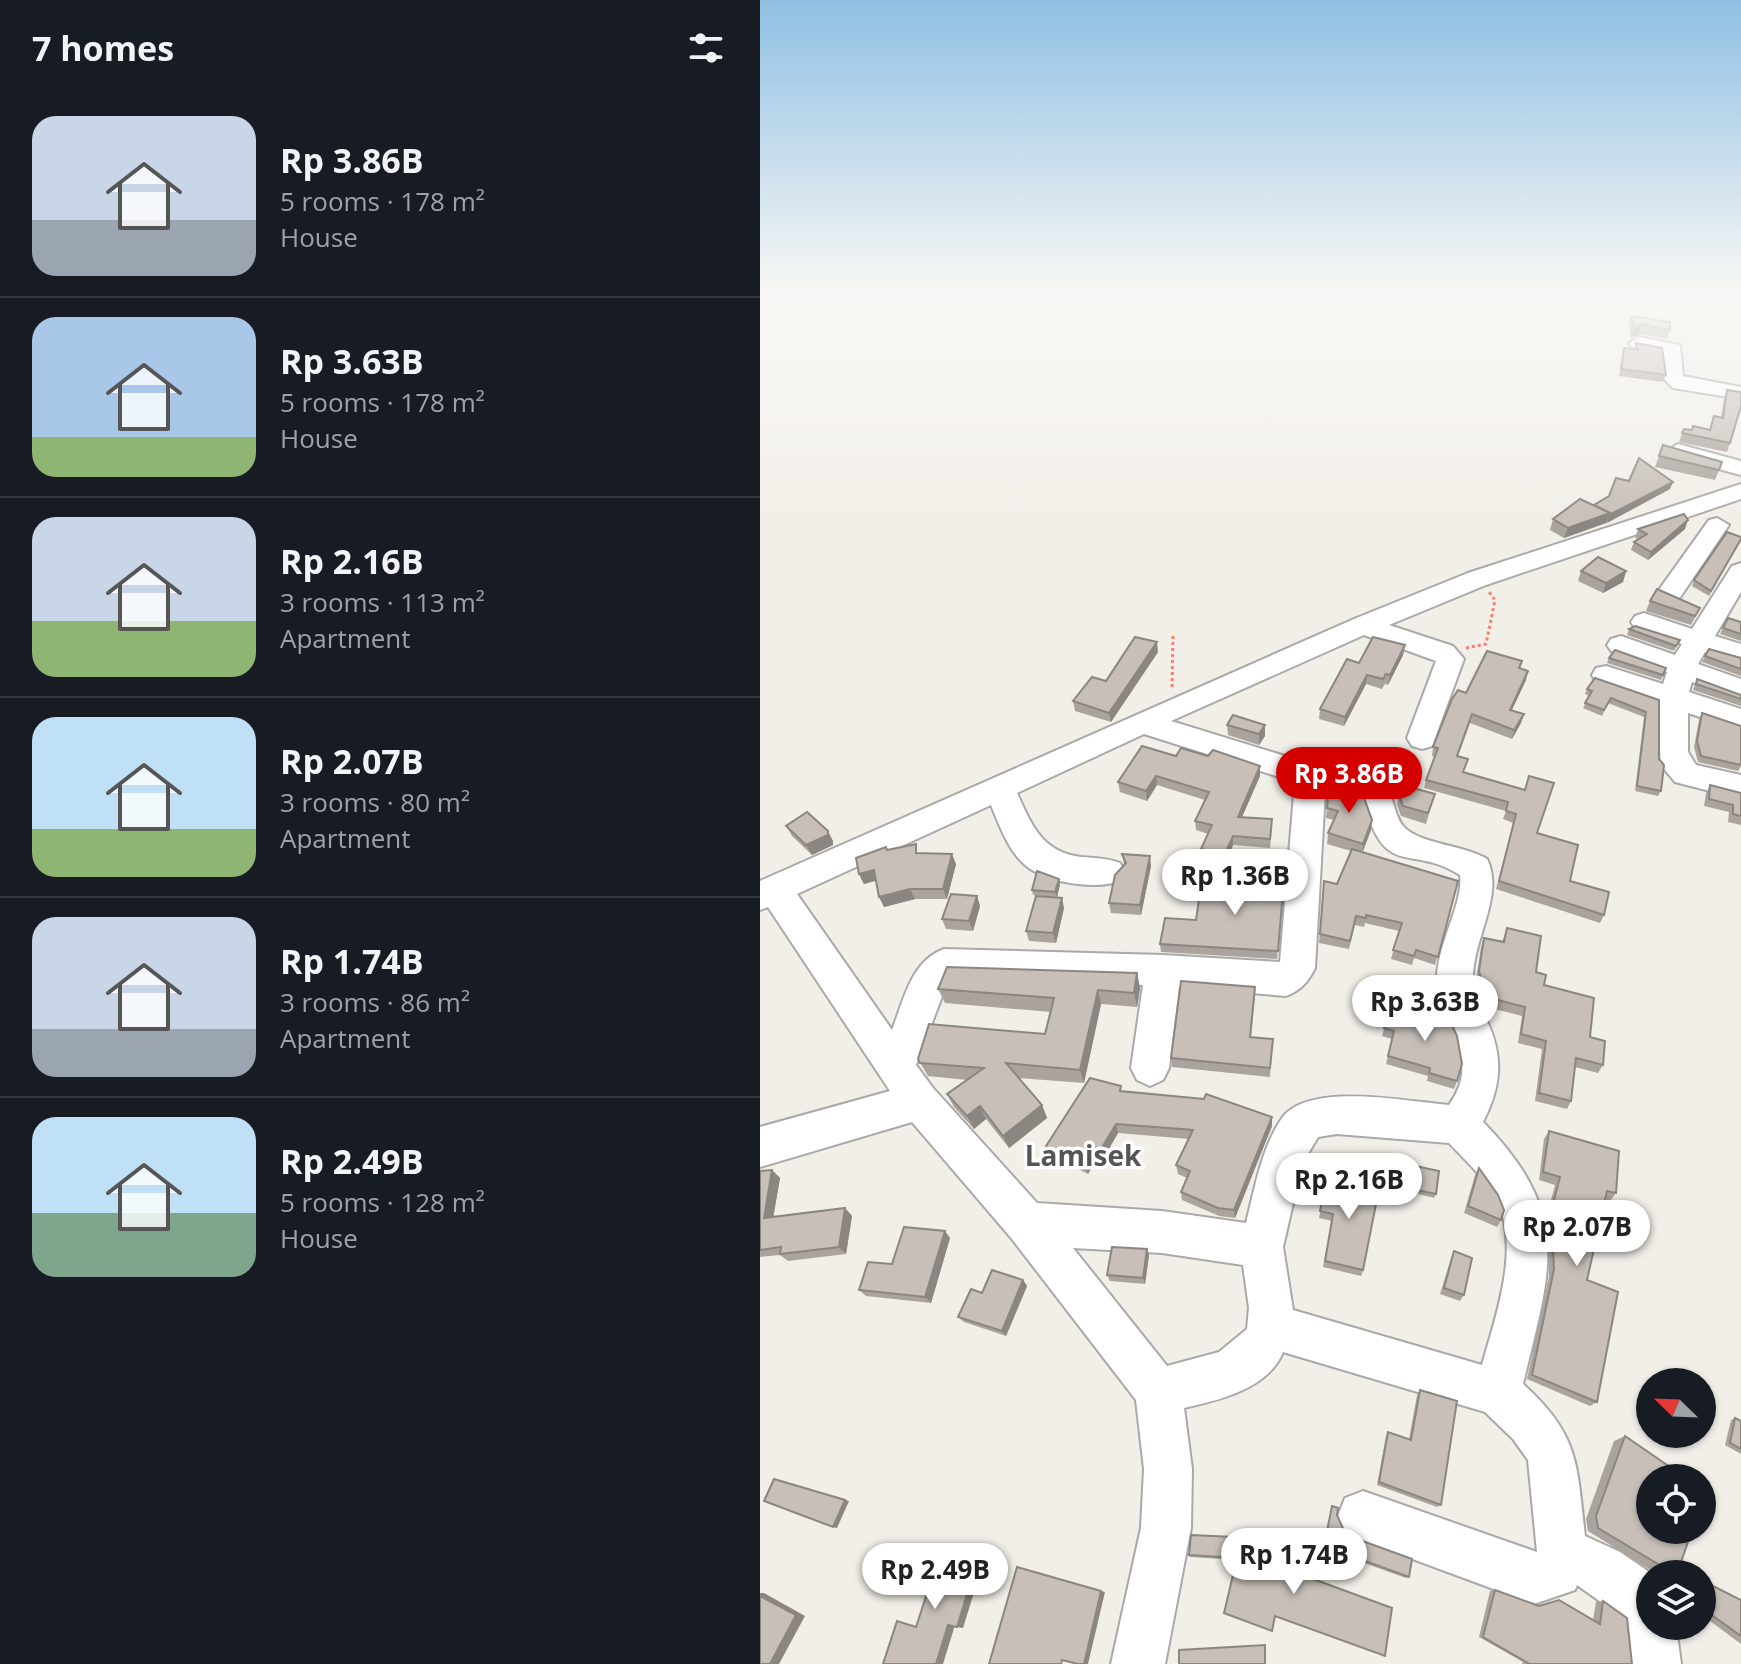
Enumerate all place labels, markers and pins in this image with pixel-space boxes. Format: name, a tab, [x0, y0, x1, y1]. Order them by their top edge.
pin: Rp 3.86B	[1266, 747, 1432, 815]
pin: Rp 1.36B	[1152, 849, 1318, 917]
pin: Rp 3.63B	[1342, 975, 1508, 1043]
pin: Rp 2.16B	[1266, 1153, 1432, 1221]
pin: Rp 2.07B	[1494, 1200, 1660, 1268]
pin: Rp 1.74B	[1211, 1528, 1377, 1596]
pin: Rp 2.49B	[852, 1543, 1018, 1611]

